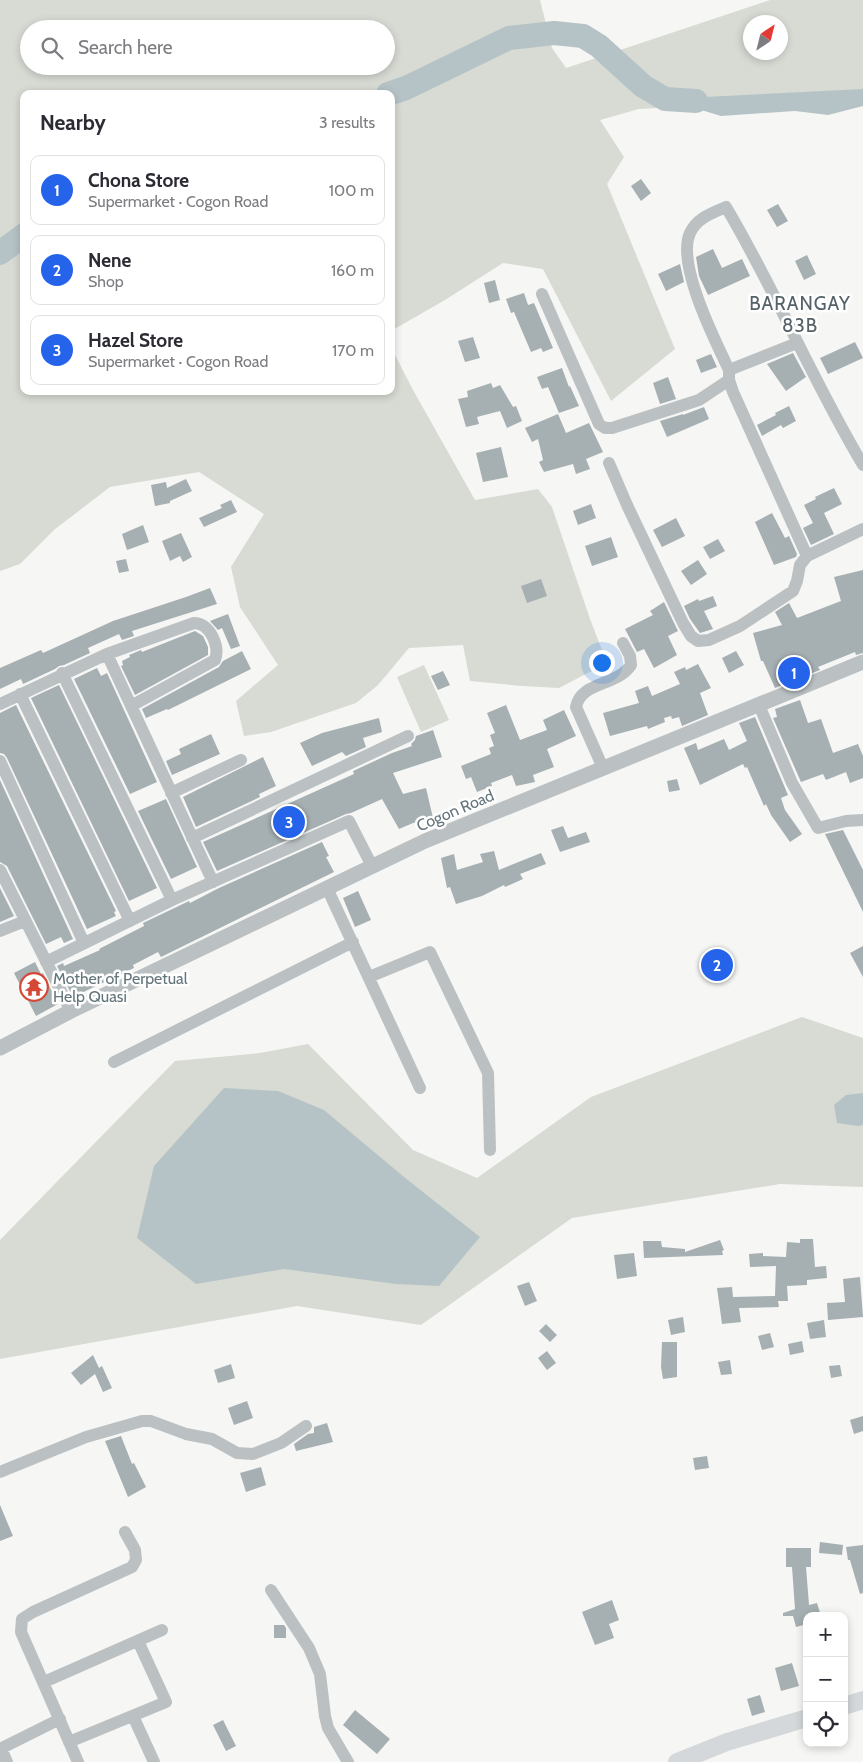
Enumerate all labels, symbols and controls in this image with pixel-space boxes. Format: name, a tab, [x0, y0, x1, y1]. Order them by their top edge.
north arrow	[743, 15, 788, 60]
search box	[20, 20, 395, 75]
icon: search	[38, 34, 66, 62]
text: Search here	[78, 36, 172, 59]
text: Nearby	[40, 110, 106, 135]
text: 3 results	[319, 113, 375, 132]
text: Chona Store	[88, 169, 189, 192]
text: 1	[54, 181, 60, 200]
text: 100 m	[329, 181, 374, 200]
text: Supermarket · Cogon Road	[88, 192, 268, 211]
text: Nene	[88, 249, 131, 272]
text: 2	[53, 261, 61, 280]
text: 160 m	[331, 261, 374, 280]
text: Shop	[88, 272, 124, 291]
district label: BARANGAY 83B	[749, 292, 851, 337]
text: Hazel Store	[88, 329, 183, 352]
text: 3	[53, 341, 61, 360]
text: 170 m	[332, 341, 374, 360]
text: Supermarket · Cogon Road	[88, 352, 268, 371]
your location	[589, 650, 615, 676]
pin: 1	[778, 654, 810, 692]
street label: Cogon Road	[414, 786, 497, 835]
pin: 3	[273, 803, 305, 841]
pin: 2	[701, 946, 733, 984]
place label: Mother of Perpetual Help Quasi	[53, 969, 188, 1006]
temple icon: Mother of Perpetual Help Quasi	[19, 972, 49, 1002]
map controls	[803, 1612, 848, 1747]
button: +	[803, 1612, 848, 1657]
button: −	[803, 1657, 848, 1702]
button: locate	[803, 1702, 848, 1747]

